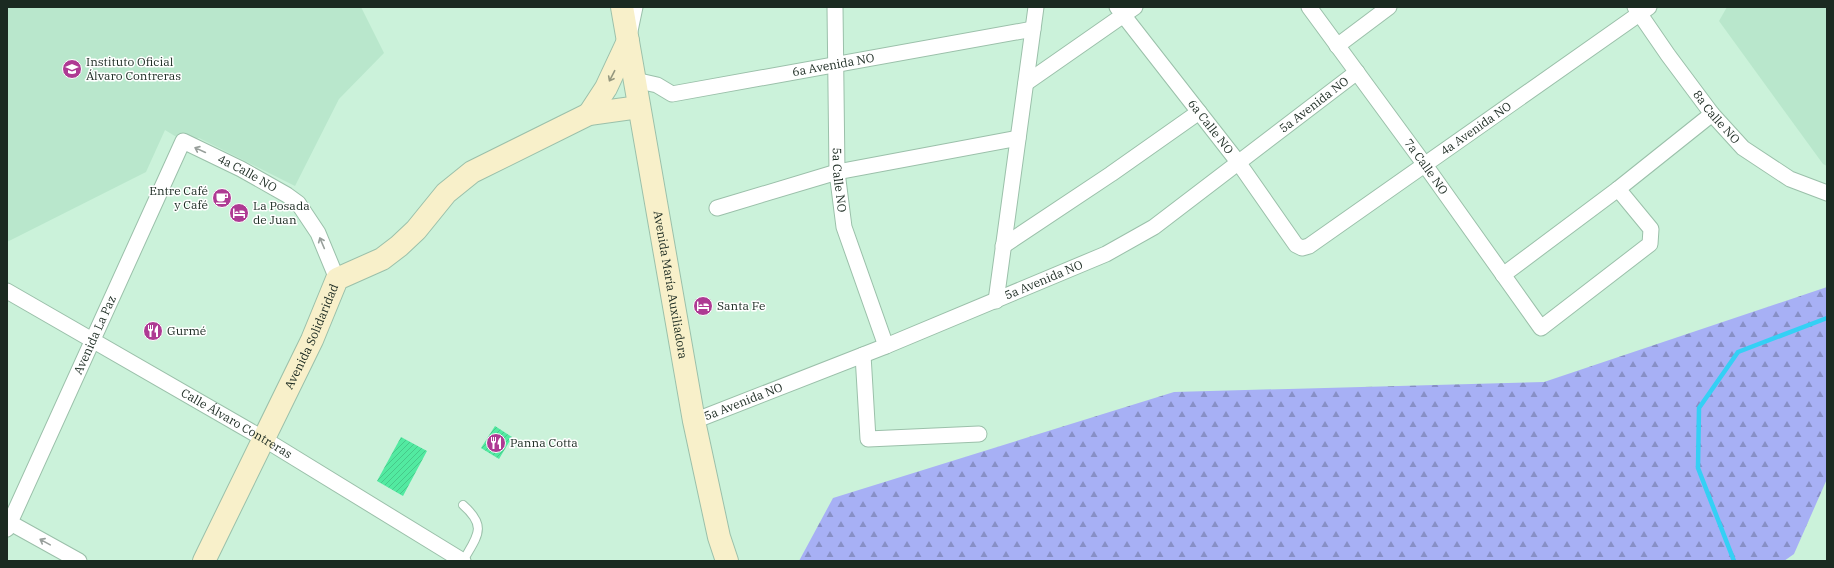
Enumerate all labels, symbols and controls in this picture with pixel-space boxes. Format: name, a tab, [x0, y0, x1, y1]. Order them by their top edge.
street label: 6a Avenida NO	[791, 50, 876, 79]
place label: Instituto Oficial Álvaro Contreras	[86, 54, 181, 83]
school or university icon: Instituto Oficial Álvaro Contreras	[61, 58, 83, 80]
one-way arrow	[608, 70, 615, 82]
street label: 5a Avenida NO	[1276, 73, 1351, 136]
street label: 8a Calle NO	[1690, 87, 1743, 147]
street label: 6a Calle NO	[1185, 96, 1237, 157]
street label: 4a Avenida NO	[1437, 98, 1514, 158]
street label: 7a Calle NO	[1401, 136, 1452, 197]
one-way arrow	[195, 146, 207, 153]
street label: 5a Calle NO	[830, 147, 850, 213]
street label: 4a Calle NO	[215, 151, 280, 195]
place label: Entre Café y Café	[149, 183, 208, 212]
cafe icon: Entre Café y Café	[211, 187, 233, 209]
place label: La Posada de Juan	[253, 198, 310, 227]
hotel icon: La Posada de Juan	[228, 202, 250, 224]
street label: Avenida María Auxiliadora	[651, 209, 691, 360]
one-way arrow	[318, 237, 325, 249]
street label: 5a Avenida NO	[1002, 257, 1085, 303]
street label: Avenida Solidaridad	[281, 281, 341, 392]
street label: Avenida La Paz	[70, 293, 119, 377]
hotel icon: Santa Fe	[692, 295, 714, 317]
place label: Santa Fe	[717, 298, 765, 313]
restaurant icon: Gurmé	[142, 320, 164, 342]
place label: Gurmé	[167, 323, 206, 338]
street label: 5a Avenida NO	[702, 379, 785, 423]
street label: Calle Álvaro Contreras	[179, 385, 295, 461]
restaurant icon: Panna Cotta	[485, 432, 507, 454]
place label: Panna Cotta	[510, 435, 578, 450]
one-way arrow	[39, 538, 51, 546]

